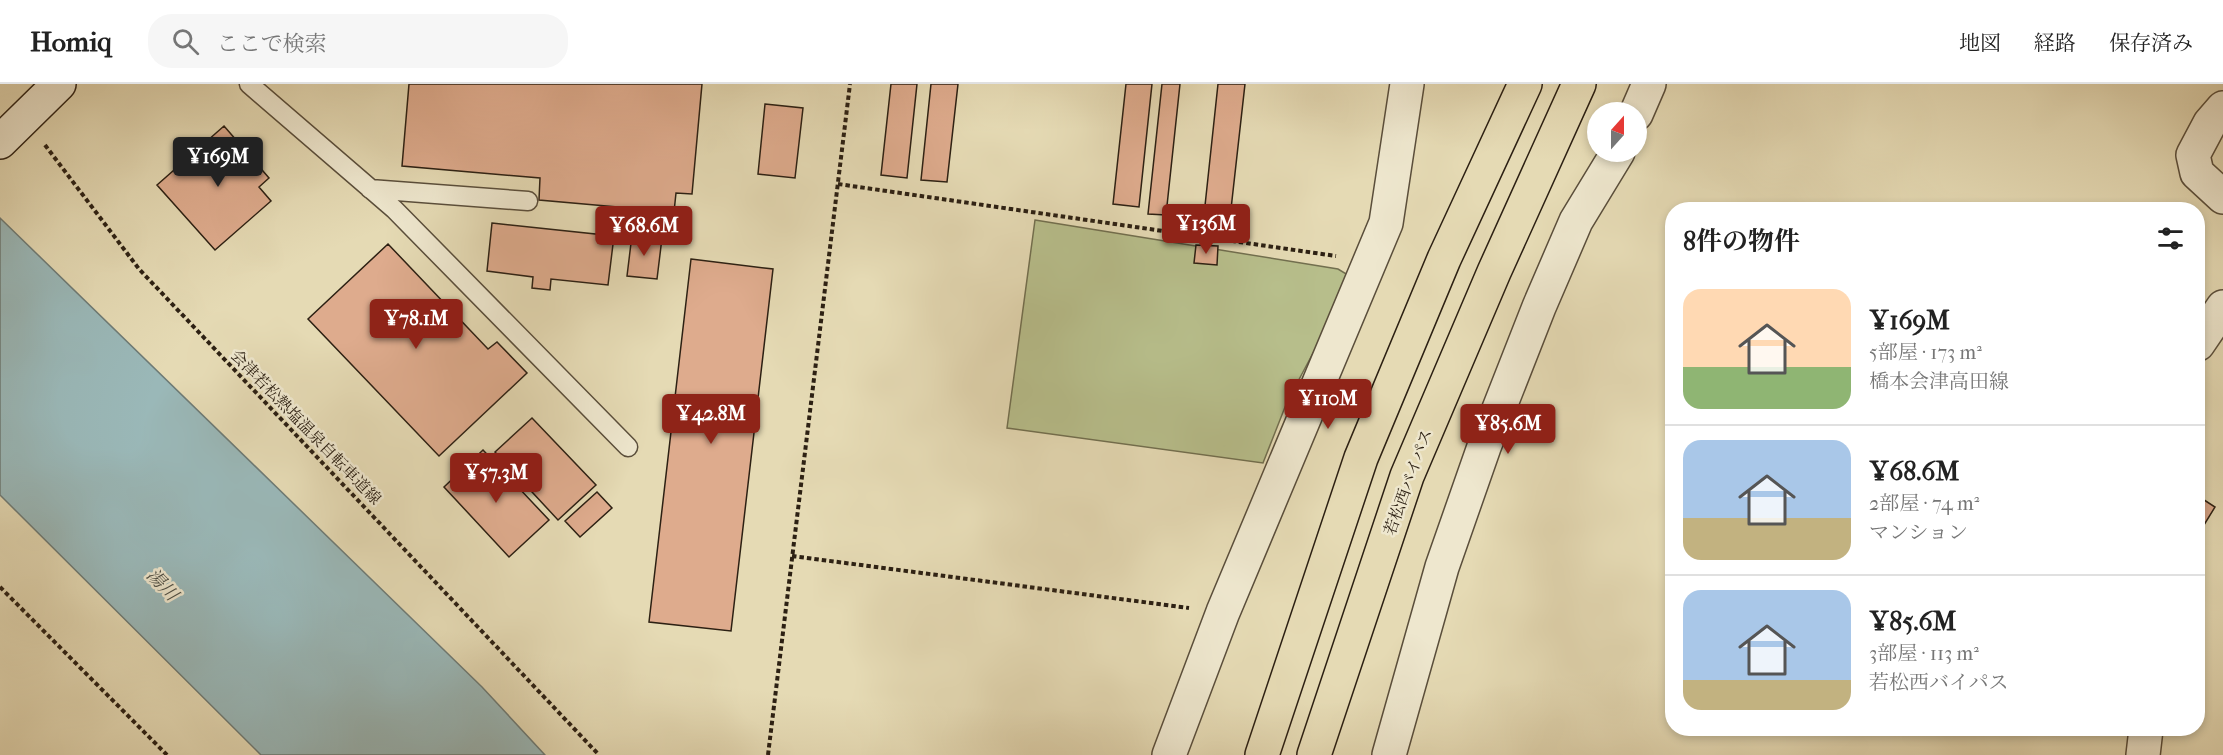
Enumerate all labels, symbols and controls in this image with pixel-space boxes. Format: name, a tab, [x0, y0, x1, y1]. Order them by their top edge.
search box	[148, 14, 568, 68]
text: Homiq	[30, 25, 112, 58]
icon: search	[169, 25, 202, 58]
text: ここで検索	[217, 31, 327, 57]
text: 地図	[1959, 31, 2001, 55]
text: 経路	[2034, 31, 2076, 55]
text: 保存済み	[2109, 31, 2193, 55]
north arrow	[1587, 102, 1647, 162]
map controls	[1587, 102, 1647, 162]
pin: ¥169M	[176, 137, 260, 188]
text: ¥169M	[187, 145, 249, 168]
pin: ¥136M	[1164, 204, 1248, 255]
pin: ¥68.6M	[595, 206, 693, 257]
text: ¥136M	[1176, 212, 1236, 235]
text: ¥68.6M	[609, 214, 679, 237]
icon: filters	[2154, 222, 2187, 255]
text: 8件の物件	[1683, 226, 1800, 257]
pin: ¥78.1M	[367, 299, 465, 350]
text: ¥169M	[1869, 305, 1950, 336]
text: ¥78.1M	[384, 307, 448, 330]
icon: home	[1731, 313, 1803, 385]
text: 5部屋 · 173 m²	[1869, 341, 1982, 364]
street label: 会津若松熱塩温泉自転車道線	[227, 346, 385, 508]
text: 橋本会津高田線	[1869, 370, 2009, 393]
pin: ¥110M	[1286, 379, 1370, 430]
text: ¥110M	[1298, 387, 1358, 410]
pin: ¥42.8M	[662, 394, 760, 445]
text: ¥42.8M	[676, 402, 746, 425]
pin: ¥85.6M	[1459, 404, 1557, 455]
text: ¥85.6M	[1474, 412, 1542, 435]
street label: 若松西バイパス	[1380, 426, 1436, 538]
pin: ¥57.3M	[447, 453, 545, 504]
text: ¥68.6M	[1869, 456, 1959, 487]
text: ¥57.3M	[464, 461, 528, 484]
icon: home	[1731, 464, 1803, 536]
text: 2部屋 · 74 m²	[1869, 492, 1979, 515]
text: マンション	[1869, 521, 1968, 544]
water label: 湯川	[142, 565, 183, 607]
text: ¥85.6M	[1869, 606, 1956, 637]
icon: home	[1731, 614, 1803, 686]
text: 3部屋 · 113 m²	[1869, 642, 1979, 665]
text: 若松西バイパス	[1869, 671, 2009, 694]

